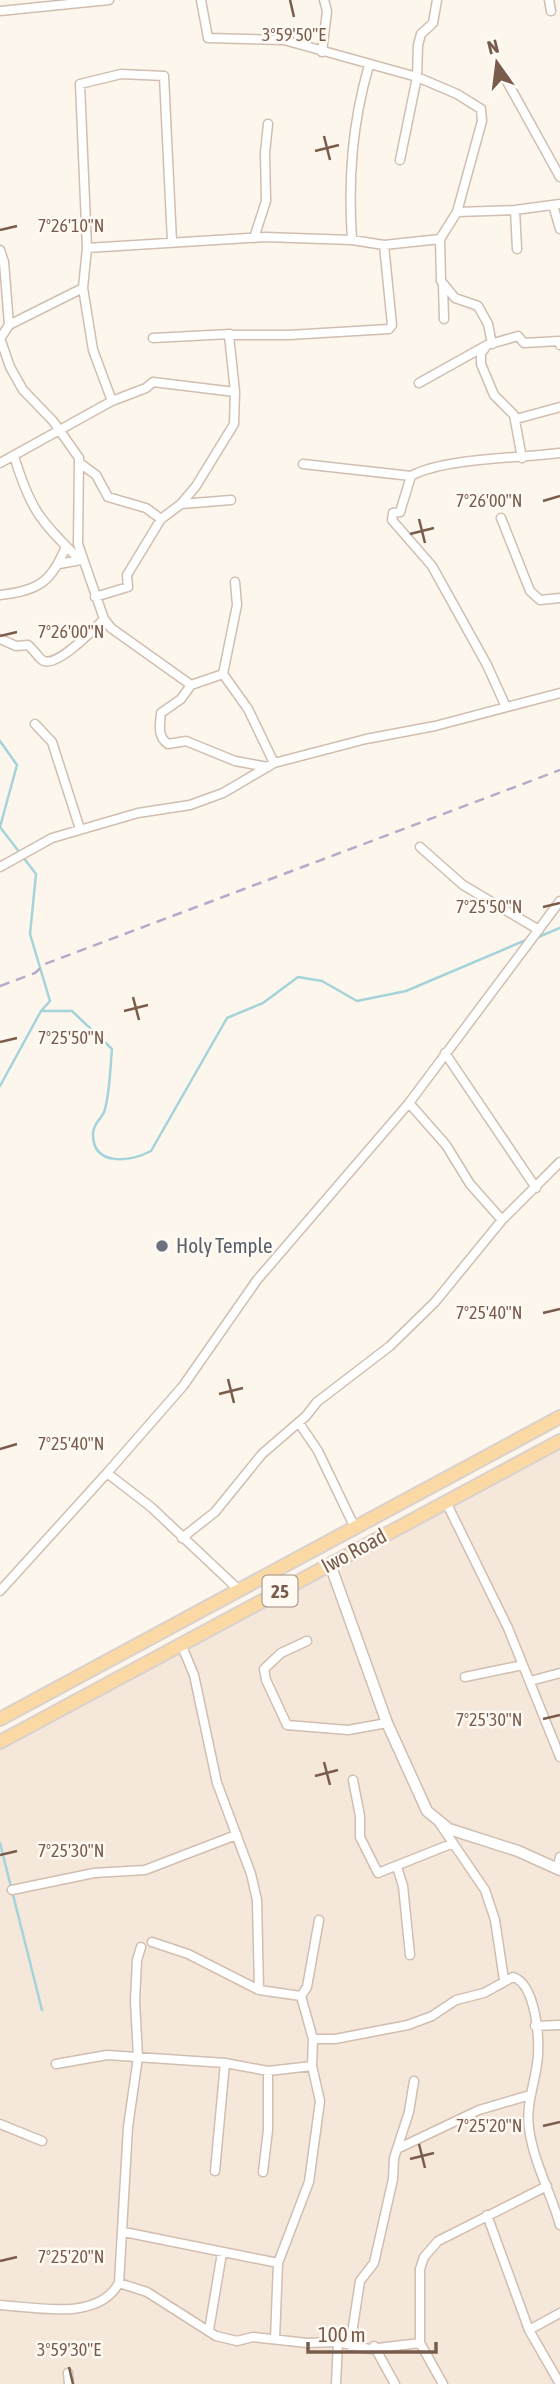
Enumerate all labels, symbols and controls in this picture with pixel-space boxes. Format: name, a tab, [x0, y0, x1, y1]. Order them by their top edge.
text: 3°59'50"E	[262, 24, 326, 45]
north arrow	[462, 28, 532, 98]
text: N	[485, 34, 501, 59]
text: 7°26'10"N	[38, 215, 104, 236]
text: 7°26'00"N	[456, 490, 522, 511]
text: 7°26'00"N	[38, 621, 104, 642]
text: 7°25'50"N	[456, 896, 522, 917]
text: 7°25'50"N	[38, 1027, 104, 1048]
place label: Holy Temple	[176, 1233, 272, 1257]
marker: Holy Temple	[154, 1238, 170, 1254]
text: 7°25'40"N	[456, 1302, 522, 1323]
text: 7°25'40"N	[38, 1433, 104, 1454]
street label: Iwo Road	[317, 1523, 390, 1577]
road number: 25	[262, 1576, 298, 1606]
text: 7°25'30"N	[456, 1709, 522, 1730]
text: 7°25'30"N	[38, 1840, 104, 1861]
text: 7°25'20"N	[456, 2115, 522, 2136]
text: 7°25'20"N	[38, 2246, 104, 2267]
scale bar	[308, 2310, 436, 2354]
text: 100 m	[318, 2322, 366, 2346]
text: 3°59'30"E	[37, 2339, 101, 2360]

